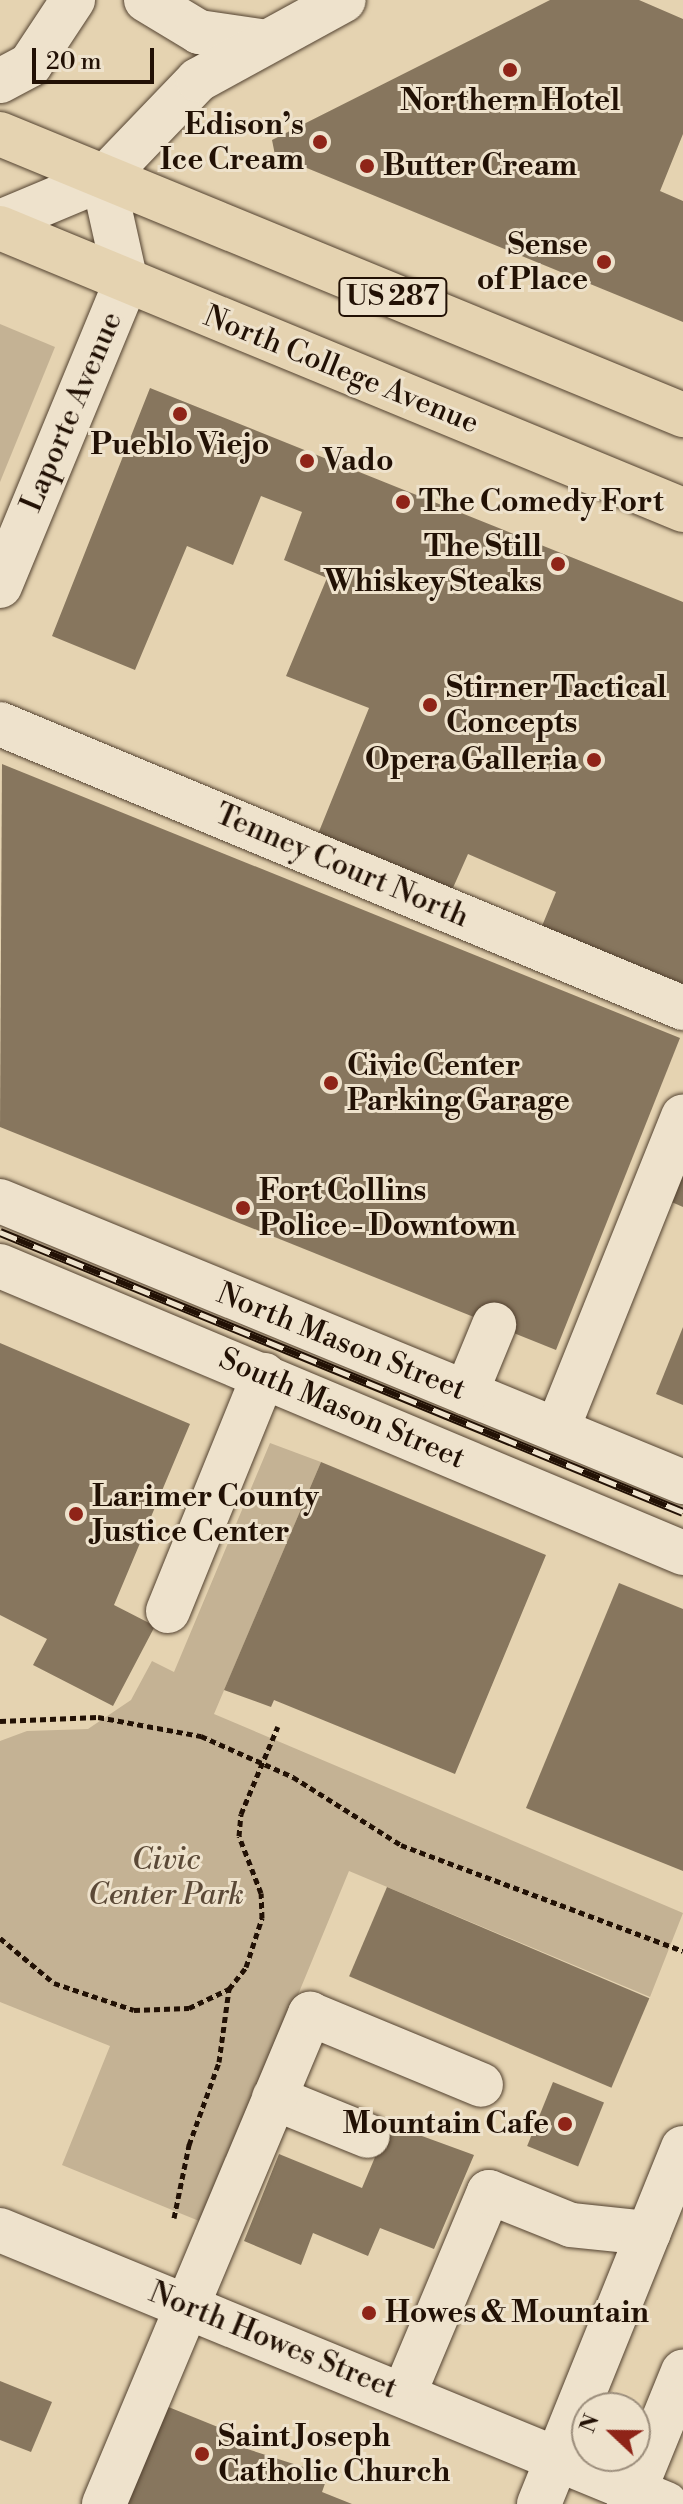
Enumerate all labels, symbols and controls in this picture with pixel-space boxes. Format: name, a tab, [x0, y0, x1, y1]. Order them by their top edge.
scale bar	[36, 32, 158, 82]
text: 20 m	[46, 47, 102, 77]
marker: Northern Hotel	[501, 61, 519, 79]
place label: Northern Hotel	[400, 83, 620, 119]
place label: Edison’s Ice Cream	[160, 107, 304, 178]
marker: Edison’s Ice Cream	[311, 133, 329, 151]
place label: Butter Cream	[383, 148, 577, 184]
marker: Butter Cream	[358, 157, 376, 175]
place label: Sense of Place	[477, 227, 588, 298]
marker: Sense of Place	[595, 253, 613, 271]
road number: US 287	[337, 273, 449, 321]
street label: North College Avenue	[198, 298, 484, 442]
street label: Laporte Avenue	[14, 307, 130, 517]
marker: Pueblo Viejo	[171, 405, 189, 423]
place label: Pueblo Viejo	[91, 427, 269, 463]
place label: Vado	[323, 443, 394, 479]
marker: Vado	[298, 452, 316, 470]
place label: The Comedy Fort	[419, 484, 664, 520]
marker: The Comedy Fort	[394, 493, 412, 511]
place label: The Still Whiskey Steaks	[324, 529, 542, 600]
marker: The Still Whiskey Steaks	[549, 555, 567, 573]
place label: Stirner Tactical Concepts	[446, 670, 667, 740]
marker: Stirner Tactical Concepts	[421, 696, 439, 714]
place label: Opera Galleria	[365, 742, 578, 778]
marker: Opera Galleria	[585, 751, 603, 769]
street label: Tenney Court North	[210, 796, 474, 936]
place label: Civic Center Parking Garage	[347, 1048, 570, 1118]
marker: Civic Center Parking Garage	[322, 1074, 340, 1092]
place label: Fort Collins Police - Downtown	[259, 1173, 516, 1244]
marker: Fort Collins Police - Downtown	[234, 1199, 252, 1217]
street label: North Mason Street	[211, 1276, 471, 1408]
street label: South Mason Street	[214, 1341, 470, 1477]
place label: Larimer County Justice Center	[92, 1479, 319, 1550]
marker: Larimer County Justice Center	[67, 1505, 85, 1523]
park label: Civic Center Park	[88, 1842, 244, 1912]
place label: Mountain Cafe	[343, 2106, 549, 2142]
marker: Mountain Cafe	[556, 2115, 574, 2133]
street label: North Howes Street	[144, 2275, 402, 2407]
place label: Howes & Mountain	[385, 2295, 649, 2331]
marker: Howes & Mountain	[360, 2304, 378, 2322]
north arrow	[571, 2392, 651, 2472]
text: N	[574, 2410, 606, 2437]
place label: Saint Joseph Catholic Church	[218, 2419, 450, 2490]
marker: Saint Joseph Catholic Church	[193, 2445, 211, 2463]

